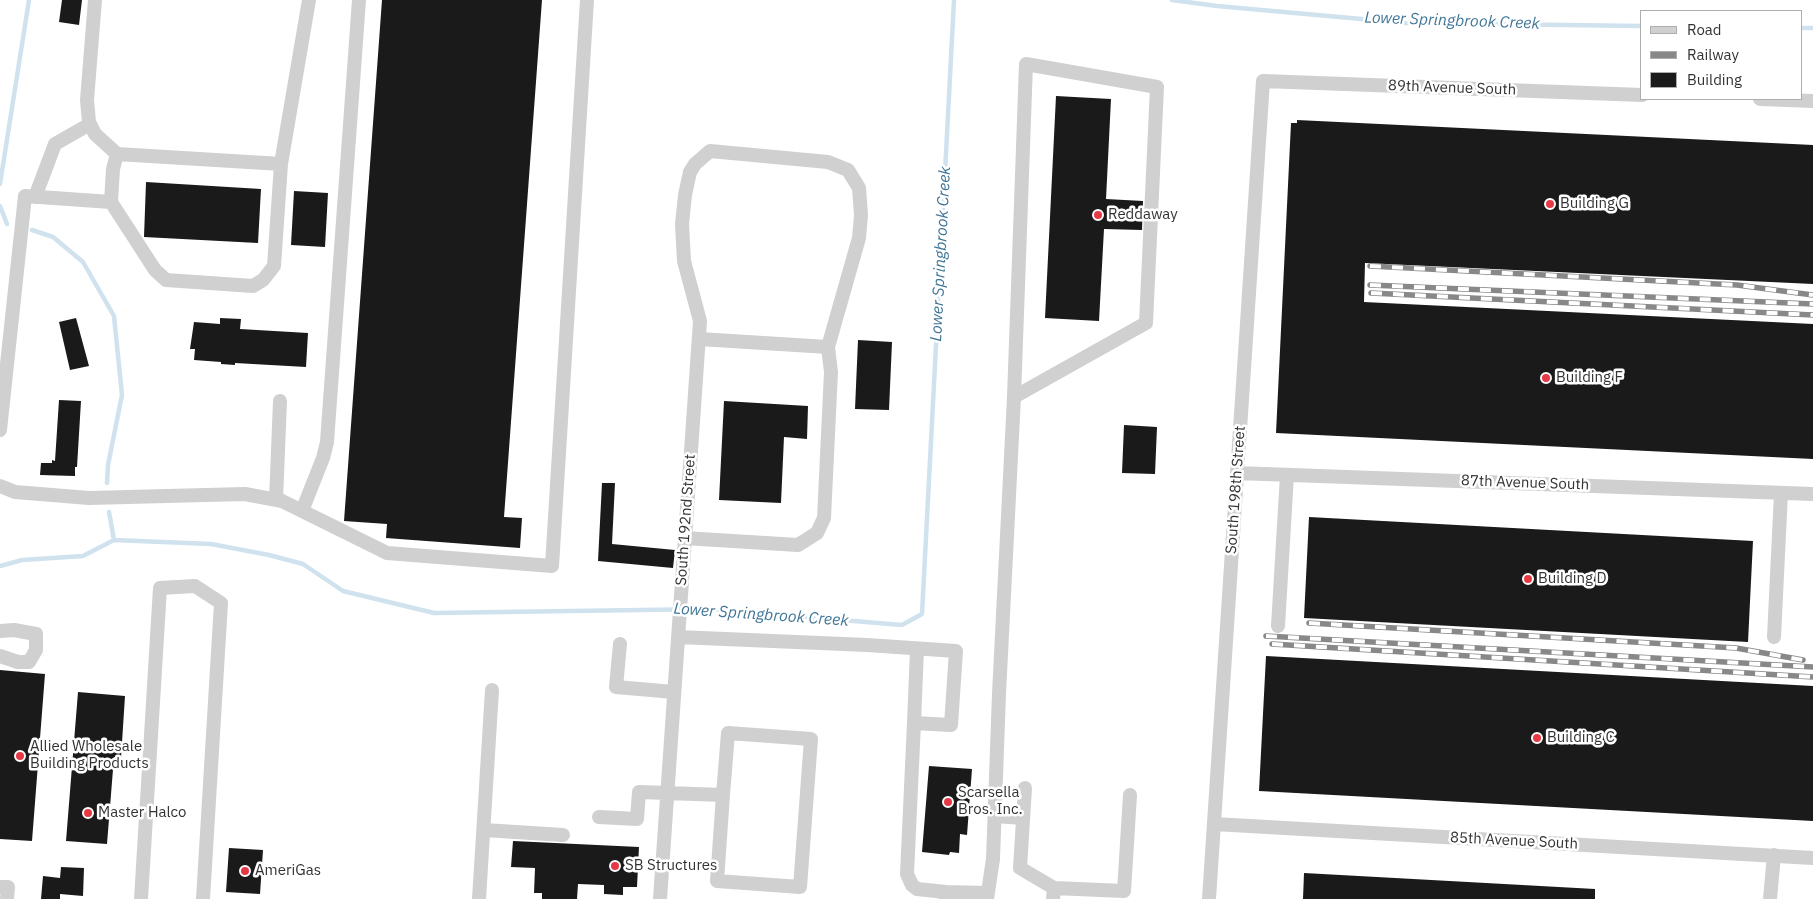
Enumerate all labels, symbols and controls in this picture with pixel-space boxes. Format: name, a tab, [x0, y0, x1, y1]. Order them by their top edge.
water label: Lower Springbrook Creek	[1364, 8, 1540, 34]
legend	[1640, 10, 1803, 100]
text: Road	[1687, 20, 1722, 39]
text: Railway	[1687, 45, 1739, 64]
text: Building	[1687, 70, 1742, 89]
street label: 89th Avenue South	[1388, 77, 1516, 99]
water label: Lower Springbrook Creek	[927, 166, 955, 342]
place label: Building G	[1560, 195, 1629, 213]
marker: Building G	[1544, 198, 1556, 210]
place label: Reddaway	[1108, 206, 1178, 224]
marker: Reddaway	[1092, 209, 1104, 221]
place label: Building F	[1556, 369, 1623, 387]
marker: Building F	[1540, 372, 1552, 384]
street label: South 198th Street	[1223, 425, 1249, 555]
street label: South 192nd Street	[672, 454, 700, 586]
street label: 87th Avenue South	[1461, 472, 1589, 494]
place label: Building D	[1538, 570, 1607, 588]
marker: Building D	[1522, 573, 1534, 585]
water label: Lower Springbrook Creek	[673, 599, 849, 631]
place label: Building C	[1547, 729, 1615, 747]
marker: Building C	[1531, 732, 1543, 744]
place label: Allied Wholesale Building Products	[30, 738, 149, 773]
marker: Allied Wholesale Building Products	[14, 750, 26, 762]
place label: Scarsella Bros. Inc.	[958, 784, 1023, 819]
marker: Scarsella Bros. Inc.	[942, 796, 954, 808]
place label: Master Halco	[98, 804, 186, 822]
marker: Master Halco	[82, 807, 94, 819]
street label: 85th Avenue South	[1449, 829, 1579, 853]
place label: SB Structures	[625, 857, 717, 875]
marker: SB Structures	[609, 860, 621, 872]
place label: AmeriGas	[255, 862, 321, 880]
marker: AmeriGas	[239, 865, 251, 877]

